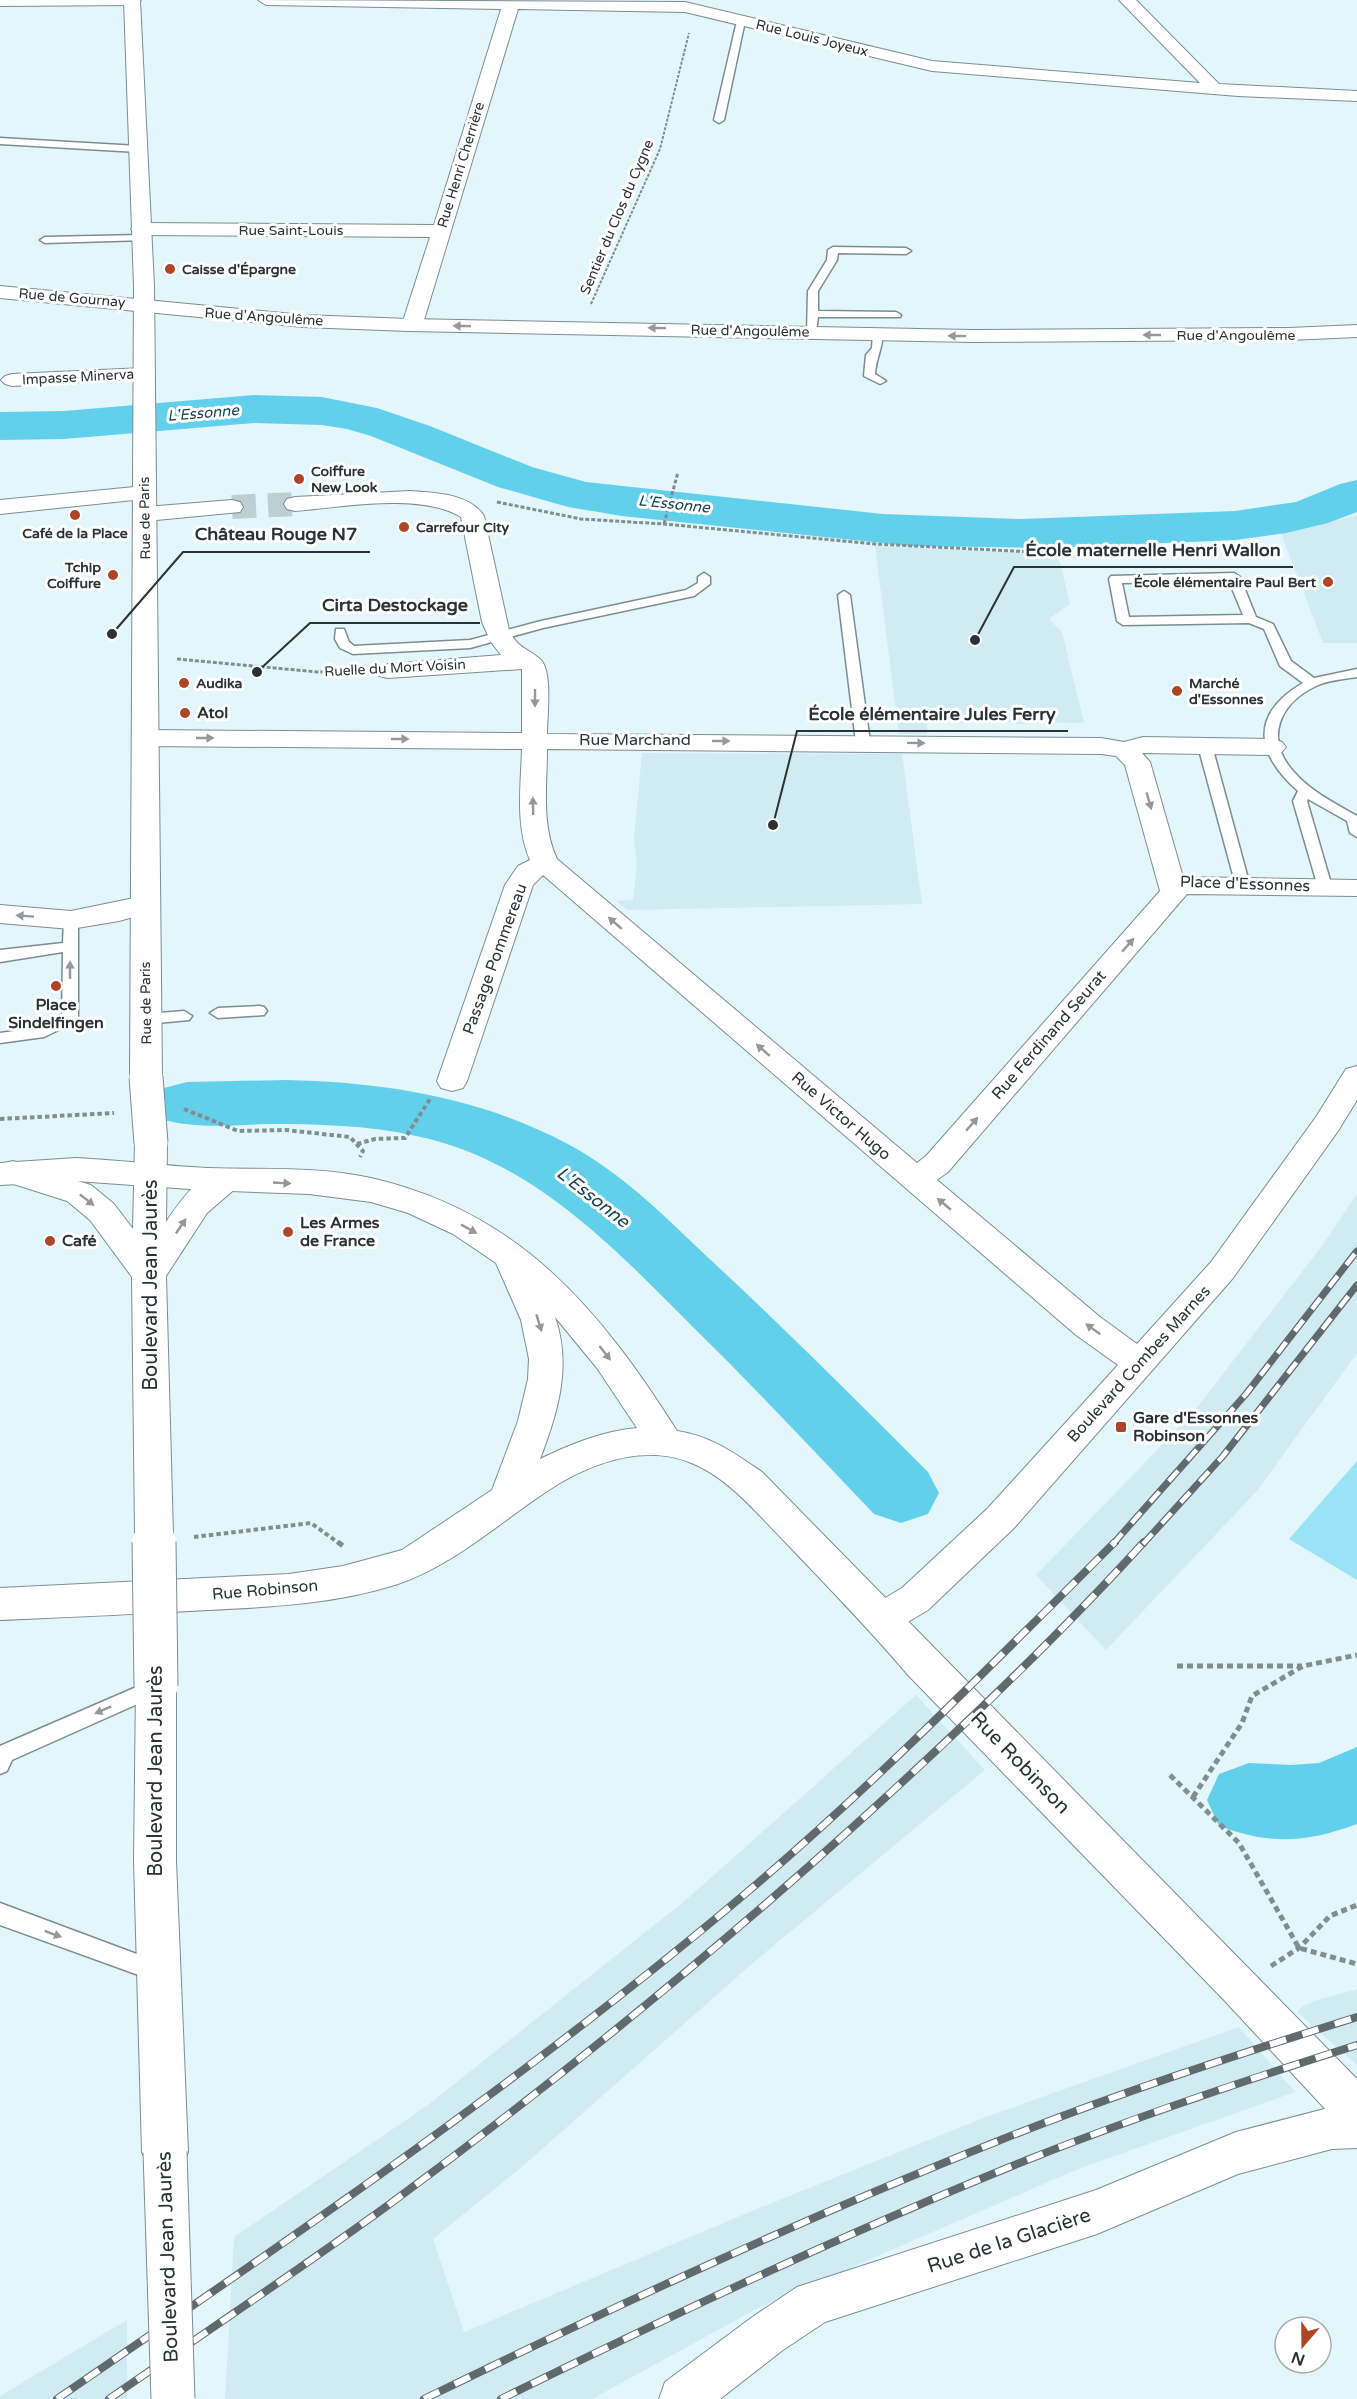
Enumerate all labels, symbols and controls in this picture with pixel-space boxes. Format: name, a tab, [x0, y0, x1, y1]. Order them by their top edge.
street label: Rue Louis Joyeux	[754, 16, 870, 60]
street label: Rue Henri Cherrière	[434, 100, 488, 230]
street label: Sentier du Clos du Cygne	[577, 137, 657, 297]
street label: Rue Saint-Louis	[239, 222, 344, 239]
place label: Caisse d'Épargne	[182, 261, 296, 278]
marker: Caisse d'Épargne	[163, 262, 177, 276]
street label: Rue de Gournay	[18, 285, 127, 311]
street label: Rue d'Angoulême	[204, 304, 324, 330]
one-way arrow	[452, 321, 471, 330]
street label: Rue d'Angoulême	[690, 321, 810, 341]
one-way arrow	[647, 324, 666, 333]
street label: Rue d'Angoulême	[1177, 327, 1296, 344]
one-way arrow	[1142, 330, 1161, 340]
one-way arrow	[947, 331, 966, 341]
street label: Impasse Minerva	[21, 366, 135, 388]
water label: L'Essonne	[166, 401, 241, 425]
place label: Coiffure New Look	[311, 463, 378, 496]
marker: Coiffure New Look	[292, 472, 306, 486]
street label: Rue de Paris	[136, 476, 154, 560]
water label: L'Essonne	[637, 491, 712, 517]
marker: Café de la Place	[68, 508, 82, 522]
callout: Château Rouge N7	[183, 516, 370, 552]
place label: Carrefour City	[416, 519, 510, 536]
marker: Carrefour City	[397, 520, 411, 534]
text: Château Rouge N7	[195, 523, 357, 545]
place label: Café de la Place	[22, 525, 128, 542]
callout: École maternelle Henri Wallon	[1014, 531, 1293, 567]
text: École maternelle Henri Wallon	[1025, 539, 1281, 561]
place label: Tchip Coiffure	[47, 559, 101, 592]
marker: Tchip Coiffure	[106, 568, 120, 582]
place label: École élémentaire Paul Bert	[1134, 574, 1317, 591]
marker: École élémentaire Paul Bert	[1321, 575, 1335, 589]
callout: Cirta Destockage	[310, 587, 480, 623]
text: Cirta Destockage	[322, 594, 468, 616]
street label: Ruelle du Mort Voisin	[324, 656, 466, 680]
place label: Audika	[196, 675, 243, 692]
place label: Marché d'Essonnes	[1189, 675, 1264, 708]
marker: Audika	[177, 676, 191, 690]
marker: Marché d'Essonnes	[1170, 684, 1184, 698]
one-way arrow	[530, 688, 540, 707]
callout: École élémentaire Jules Ferry	[797, 695, 1068, 731]
place label: Atol	[197, 703, 228, 723]
text: École élémentaire Jules Ferry	[808, 703, 1056, 725]
marker: Atol	[178, 706, 192, 720]
street label: Rue Marchand	[579, 730, 691, 750]
one-way arrow	[195, 733, 214, 743]
one-way arrow	[390, 734, 409, 744]
one-way arrow	[711, 736, 730, 746]
one-way arrow	[906, 738, 925, 748]
one-way arrow	[1145, 792, 1154, 810]
one-way arrow	[528, 797, 538, 816]
street label: Place d'Essonnes	[1179, 872, 1311, 896]
street label: Passage Pommereau	[458, 881, 532, 1037]
one-way arrow	[15, 911, 34, 921]
one-way arrow	[608, 917, 623, 930]
one-way arrow	[1121, 937, 1134, 953]
one-way arrow	[65, 961, 75, 980]
street label: Rue de Paris	[137, 961, 155, 1045]
street label: Rue Ferdinand Seurat	[987, 966, 1111, 1104]
marker: Place Sindelfingen	[49, 979, 63, 993]
place label: Place Sindelfingen	[8, 995, 104, 1033]
one-way arrow	[756, 1043, 771, 1057]
street label: Rue Victor Hugo	[787, 1067, 895, 1165]
one-way arrow	[965, 1116, 978, 1132]
water label: L'Essonne	[552, 1162, 634, 1233]
one-way arrow	[273, 1178, 292, 1187]
street label: Boulevard Jean Jaurès	[139, 1179, 163, 1391]
one-way arrow	[79, 1193, 95, 1206]
one-way arrow	[937, 1198, 952, 1211]
place label: Les Armes de France	[300, 1213, 380, 1251]
one-way arrow	[175, 1219, 187, 1235]
one-way arrow	[461, 1224, 478, 1234]
marker: Les Armes de France	[281, 1225, 295, 1239]
place label: Café	[62, 1231, 97, 1251]
marker: Café	[43, 1234, 57, 1248]
street label: Boulevard Combes Marnes	[1063, 1281, 1215, 1447]
one-way arrow	[535, 1314, 544, 1332]
one-way arrow	[1085, 1324, 1100, 1336]
one-way arrow	[599, 1345, 611, 1360]
place label: Gare d'Essonnes Robinson	[1133, 1408, 1259, 1446]
marker: Gare d'Essonnes Robinson	[1114, 1420, 1128, 1434]
street label: Rue Robinson	[211, 1575, 319, 1605]
street label: Boulevard Jean Jaurès	[144, 1665, 168, 1877]
one-way arrow	[93, 1705, 111, 1715]
street label: Rue Robinson	[965, 1707, 1075, 1819]
one-way arrow	[45, 1930, 63, 1940]
street label: Boulevard Jean Jaurès	[152, 2151, 184, 2363]
street label: Rue de la Glacière	[924, 2203, 1094, 2279]
north arrow	[1273, 2315, 1333, 2375]
text: N	[1289, 2347, 1308, 2370]

